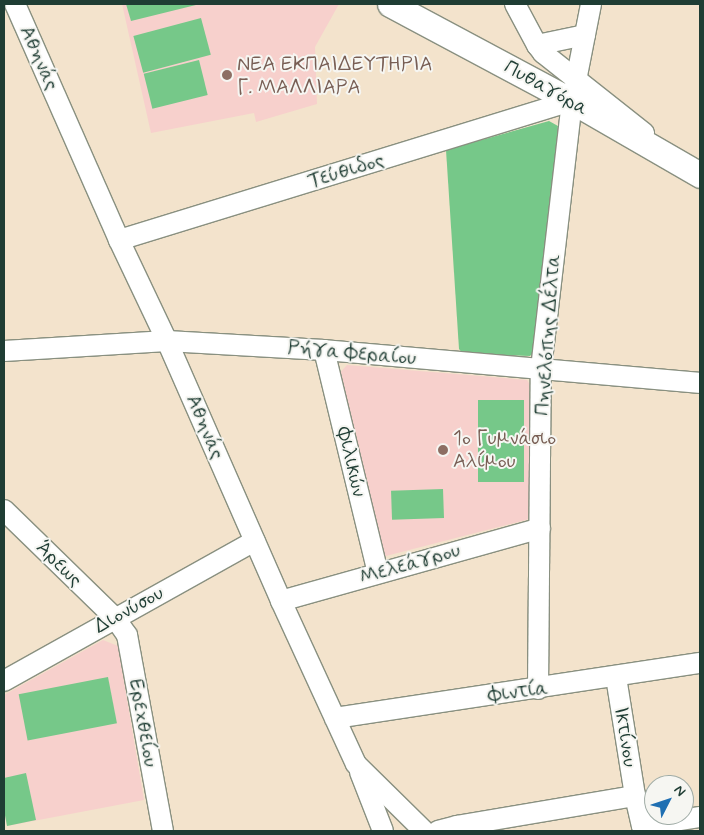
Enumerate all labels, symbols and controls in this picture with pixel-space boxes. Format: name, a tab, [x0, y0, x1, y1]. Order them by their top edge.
street label: Αθηνάς	[14, 22, 64, 94]
place label: ΝΕΑ ΕΚΠΑΙΔΕΥΤΗΡΙΑ Γ. ΜΑΛΛΙΑΡΑ	[237, 52, 433, 99]
street label: Πυθαγόρα	[500, 55, 592, 121]
marker: ΝΕΑ ΕΚΠΑΙΔΕΥΤΗΡΙΑ Γ. ΜΑΛΛΙΑΡΑ	[221, 69, 233, 81]
street label: Τεύθιδος	[305, 148, 387, 194]
street label: Πηνελόπης Δέλτα	[530, 254, 566, 416]
street label: Ρήγα Φεραίου	[287, 335, 417, 371]
street label: Αθηνάς	[181, 391, 229, 463]
street label: Φιλικών	[331, 425, 371, 499]
place label: 1ο Γυμνάσιο Αλίμου	[453, 426, 556, 473]
marker: 1ο Γυμνάσιο Αλίμου	[437, 444, 449, 456]
street label: Άρεως	[31, 536, 87, 592]
street label: Μελεάγρου	[357, 538, 463, 590]
street label: Διονύσου	[90, 581, 168, 639]
street label: Φιντία	[487, 676, 549, 708]
street label: Ερεχθείου	[123, 677, 163, 769]
street label: Ικτίνου	[608, 705, 642, 769]
north arrow	[644, 775, 694, 825]
text: N	[670, 781, 689, 800]

